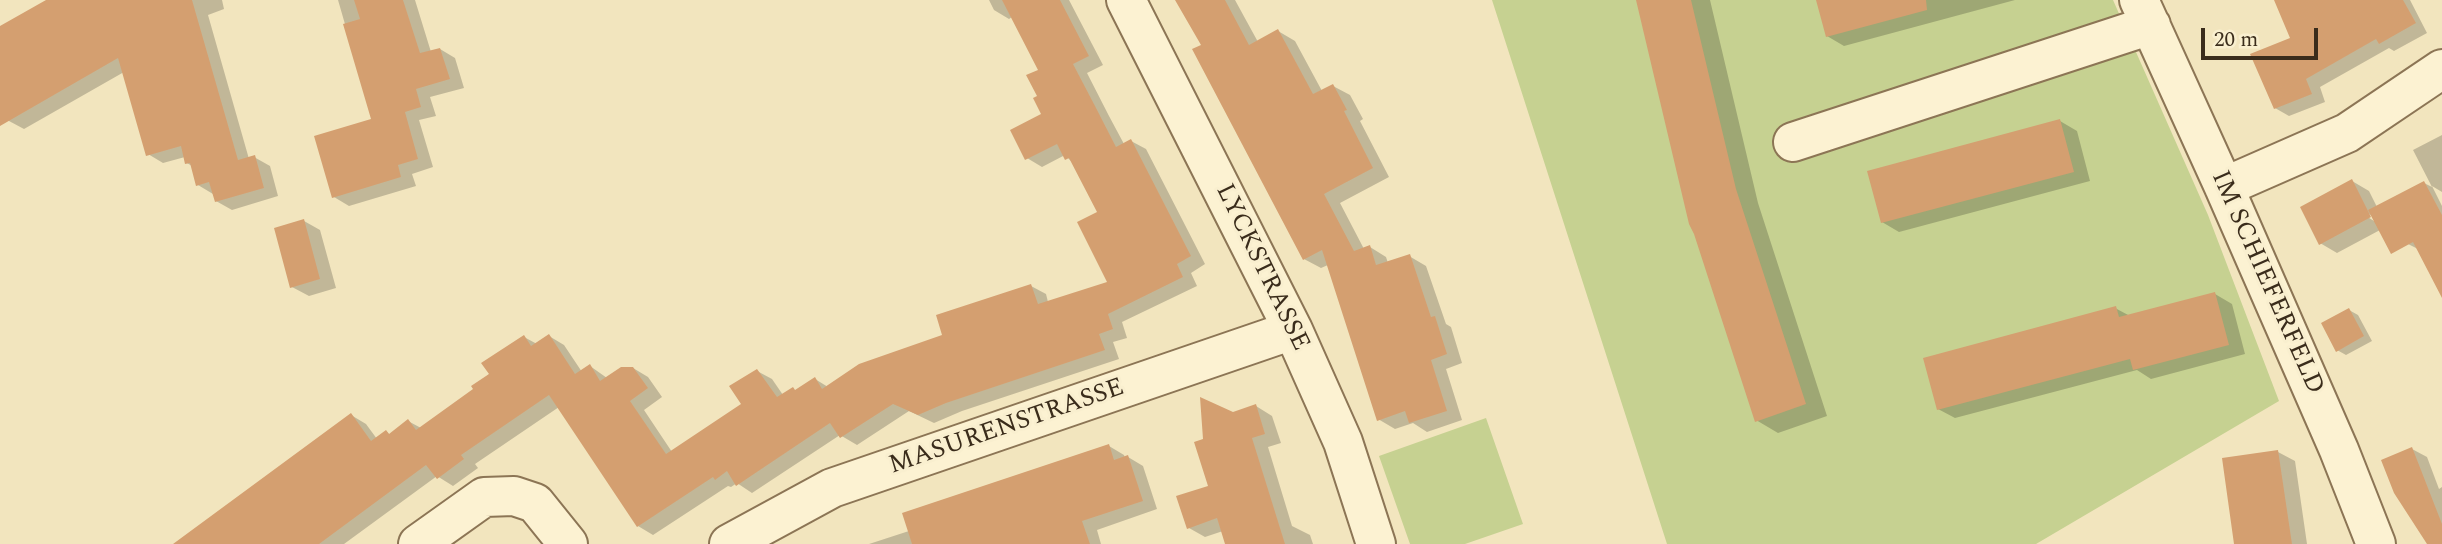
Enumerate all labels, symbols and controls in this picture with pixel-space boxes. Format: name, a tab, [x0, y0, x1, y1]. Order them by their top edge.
scale bar	[2204, 14, 2321, 58]
text: 20 m	[2214, 24, 2258, 56]
street label: IM SCHIEFERFELD	[2203, 166, 2329, 400]
street label: LYCKSTRASSE	[1207, 179, 1315, 357]
street label: MASURENSTRASSE	[885, 373, 1129, 483]

